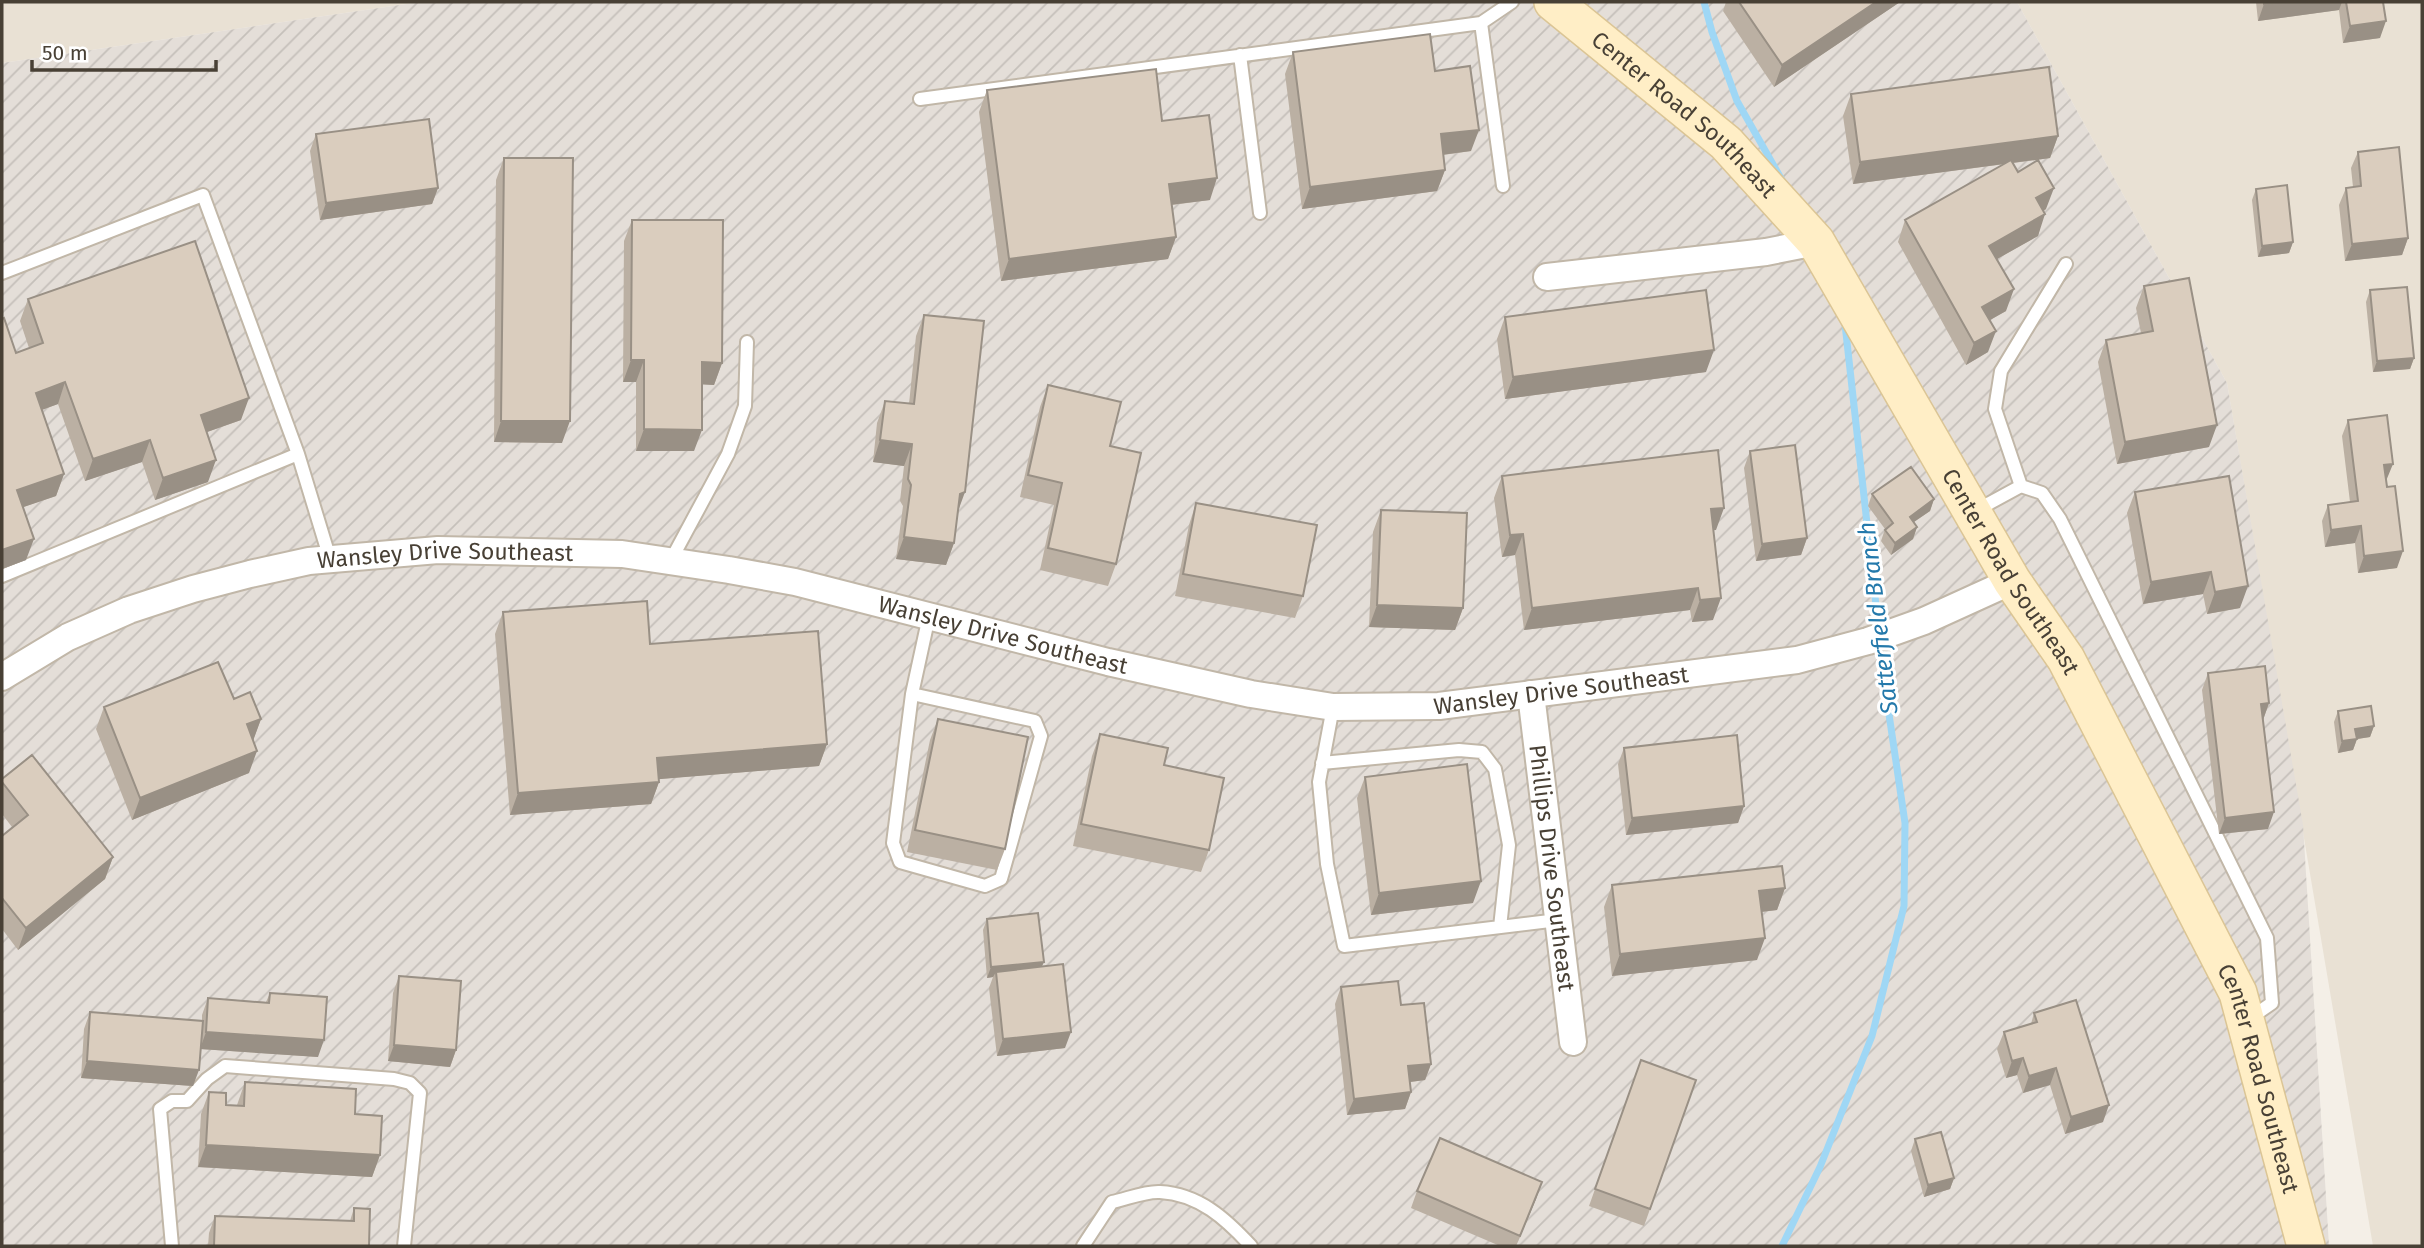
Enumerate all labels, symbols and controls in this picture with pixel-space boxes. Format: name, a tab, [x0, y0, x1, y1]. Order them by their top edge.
street label: Center Road Southeast	[1586, 25, 1783, 204]
scale bar	[32, 28, 215, 72]
text: 50 m	[42, 40, 88, 66]
street label: Center Road Southeast	[1936, 464, 2086, 680]
water label: Satterfield Branch	[1852, 520, 1904, 717]
street label: Wansley Drive Southeast	[316, 536, 574, 574]
street label: Wansley Drive Southeast	[875, 590, 1131, 680]
street label: Wansley Drive Southeast	[1432, 660, 1691, 721]
street label: Phillips Drive Southeast	[1523, 743, 1581, 993]
street label: Center Road Southeast	[2211, 959, 2305, 1197]

